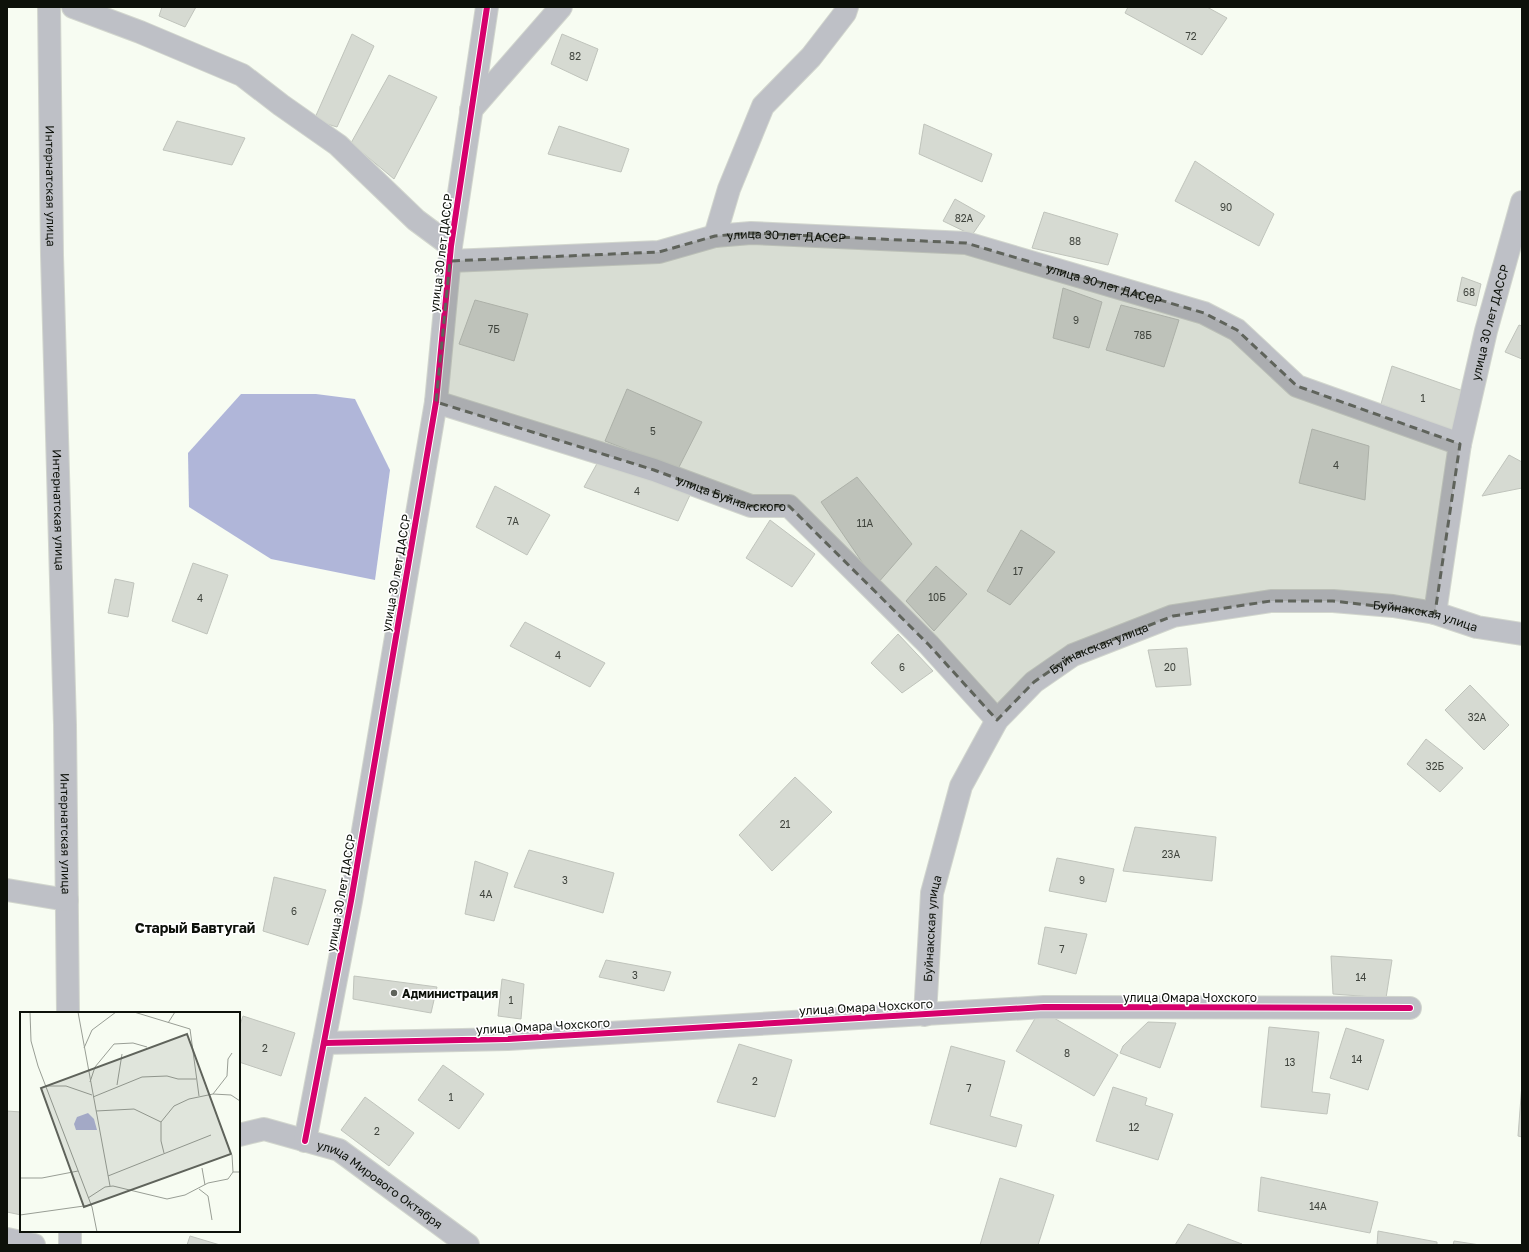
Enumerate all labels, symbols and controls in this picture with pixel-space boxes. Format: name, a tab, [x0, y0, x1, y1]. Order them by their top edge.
house number: 72	[1185, 30, 1197, 42]
house number: 82	[569, 50, 581, 62]
street label: Интернатская улица	[43, 125, 59, 247]
street label: улица 30 лет ДАССР	[426, 193, 456, 313]
house number: 90	[1220, 201, 1232, 213]
house number: 82А	[955, 212, 974, 224]
street label: улица 30 лет ДАССР	[726, 225, 847, 245]
house number: 88	[1069, 235, 1081, 247]
street label: улица 30 лет ДАССР	[1045, 260, 1164, 308]
street label: улица 30 лет ДАССР	[1467, 262, 1512, 382]
house number: 68	[1463, 286, 1475, 298]
house number: 9	[1073, 314, 1079, 326]
house number: 7Б	[488, 323, 500, 335]
house number: 78Б	[1134, 329, 1152, 341]
house number: 1	[1421, 392, 1426, 404]
house number: 5	[650, 425, 656, 437]
street label: Интернатская улица	[50, 449, 68, 571]
house number: 4	[1333, 459, 1339, 471]
street label: улица Буйнакского	[675, 472, 786, 514]
house number: 4	[634, 485, 640, 497]
street label: улица 30 лет ДАССР	[378, 513, 414, 633]
house number: 7А	[507, 515, 519, 527]
house number: 11А	[857, 517, 873, 529]
house number: 17	[1013, 565, 1023, 577]
house number: 10Б	[928, 591, 946, 603]
house number: 4	[197, 592, 203, 604]
street label: Буйнакская улица	[1372, 597, 1480, 634]
street label: Буйнакская улица	[1046, 619, 1150, 677]
house number: 4	[555, 649, 561, 661]
house number: 6	[899, 661, 905, 673]
house number: 20	[1164, 661, 1176, 673]
house number: 32А	[1468, 711, 1486, 723]
house number: 32Б	[1426, 760, 1444, 772]
street label: Интернатская улица	[58, 773, 74, 895]
house number: 21	[780, 818, 790, 830]
street label: улица 30 лет ДАССР	[323, 833, 359, 953]
house number: 23А	[1162, 848, 1180, 860]
street label: Буйнакская улица	[919, 873, 944, 982]
house number: 3	[562, 874, 568, 886]
house number: 9	[1079, 874, 1085, 886]
house number: 4А	[480, 888, 493, 900]
house number: 6	[291, 905, 297, 917]
district label: Старый Бавтугай	[135, 919, 255, 936]
house number: 7	[1059, 943, 1065, 955]
house number: 3	[632, 969, 638, 981]
house number: 14	[1356, 971, 1366, 983]
place label: Администрация	[402, 986, 498, 1001]
marker: Администрация	[389, 988, 399, 998]
street label: улица Омара Чохского	[1123, 990, 1257, 1005]
house number: 1	[509, 994, 514, 1006]
street label: улица Омара Чохского	[799, 996, 933, 1018]
inset map	[20, 1012, 240, 1232]
street label: улица Омара Чохского	[476, 1015, 610, 1037]
house number: 2	[262, 1042, 268, 1054]
house number: 8	[1064, 1047, 1070, 1059]
house number: 14	[1352, 1053, 1362, 1065]
house number: 13	[1285, 1056, 1295, 1068]
house number: 2	[752, 1075, 758, 1087]
house number: 7	[966, 1082, 972, 1094]
house number: 1	[449, 1091, 454, 1103]
house number: 12	[1129, 1121, 1140, 1133]
house number: 2	[374, 1125, 380, 1137]
street label: улица Мирового Октября	[315, 1137, 446, 1232]
house number: 14А	[1309, 1200, 1327, 1212]

